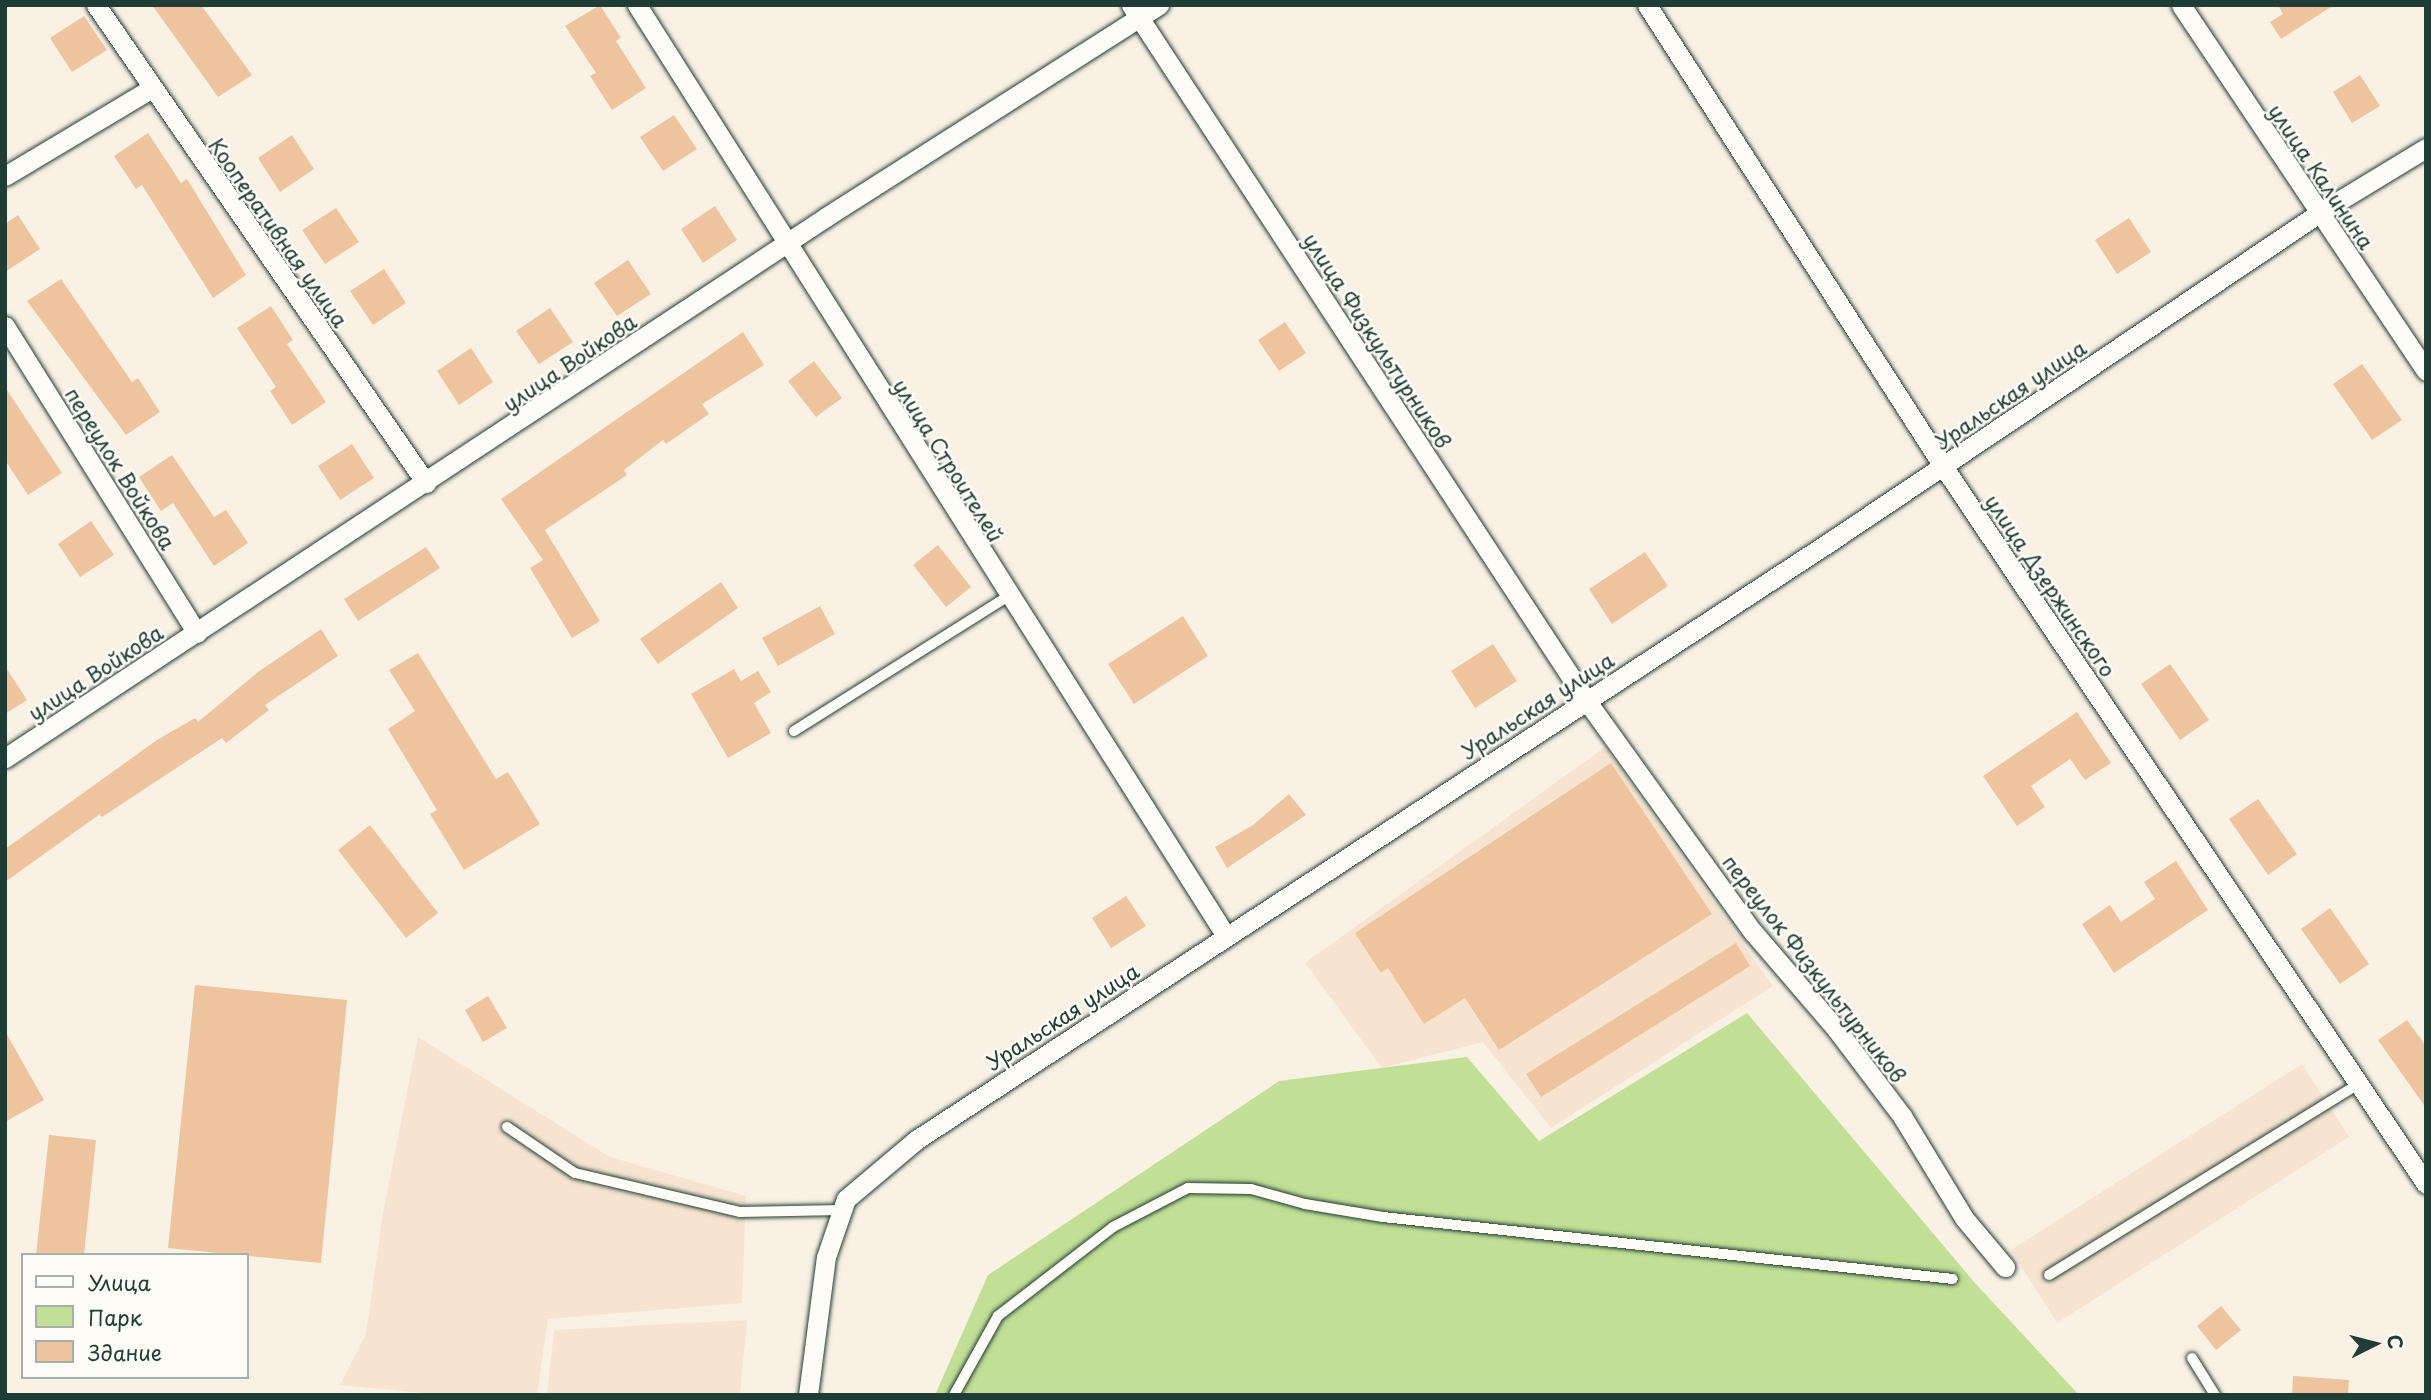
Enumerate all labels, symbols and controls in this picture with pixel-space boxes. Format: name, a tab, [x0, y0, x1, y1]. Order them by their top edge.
street label: улица Калинина	[2264, 98, 2380, 254]
street label: Кооперативная улица	[204, 132, 354, 332]
street label: улица Физкультурников	[1299, 227, 1457, 453]
street label: улица Войкова	[497, 308, 641, 416]
street label: Уральская улица	[1929, 334, 2091, 454]
street label: улица Строителей	[888, 373, 1010, 547]
street label: переулок Войкова	[61, 382, 181, 554]
street label: улица Дзержинского	[1980, 489, 2122, 681]
street label: улица Войкова	[22, 619, 168, 725]
street label: Уральская улица	[1455, 646, 1619, 764]
street label: переулок Физкультурников	[1718, 849, 1912, 1087]
street label: Уральская улица	[980, 957, 1144, 1075]
legend	[21, 1253, 248, 1379]
text: Улица	[88, 1266, 151, 1298]
text: Парк	[88, 1301, 142, 1333]
north arrow	[2340, 1309, 2410, 1379]
text: С	[2381, 1333, 2411, 1350]
text: Здание	[88, 1336, 162, 1368]

